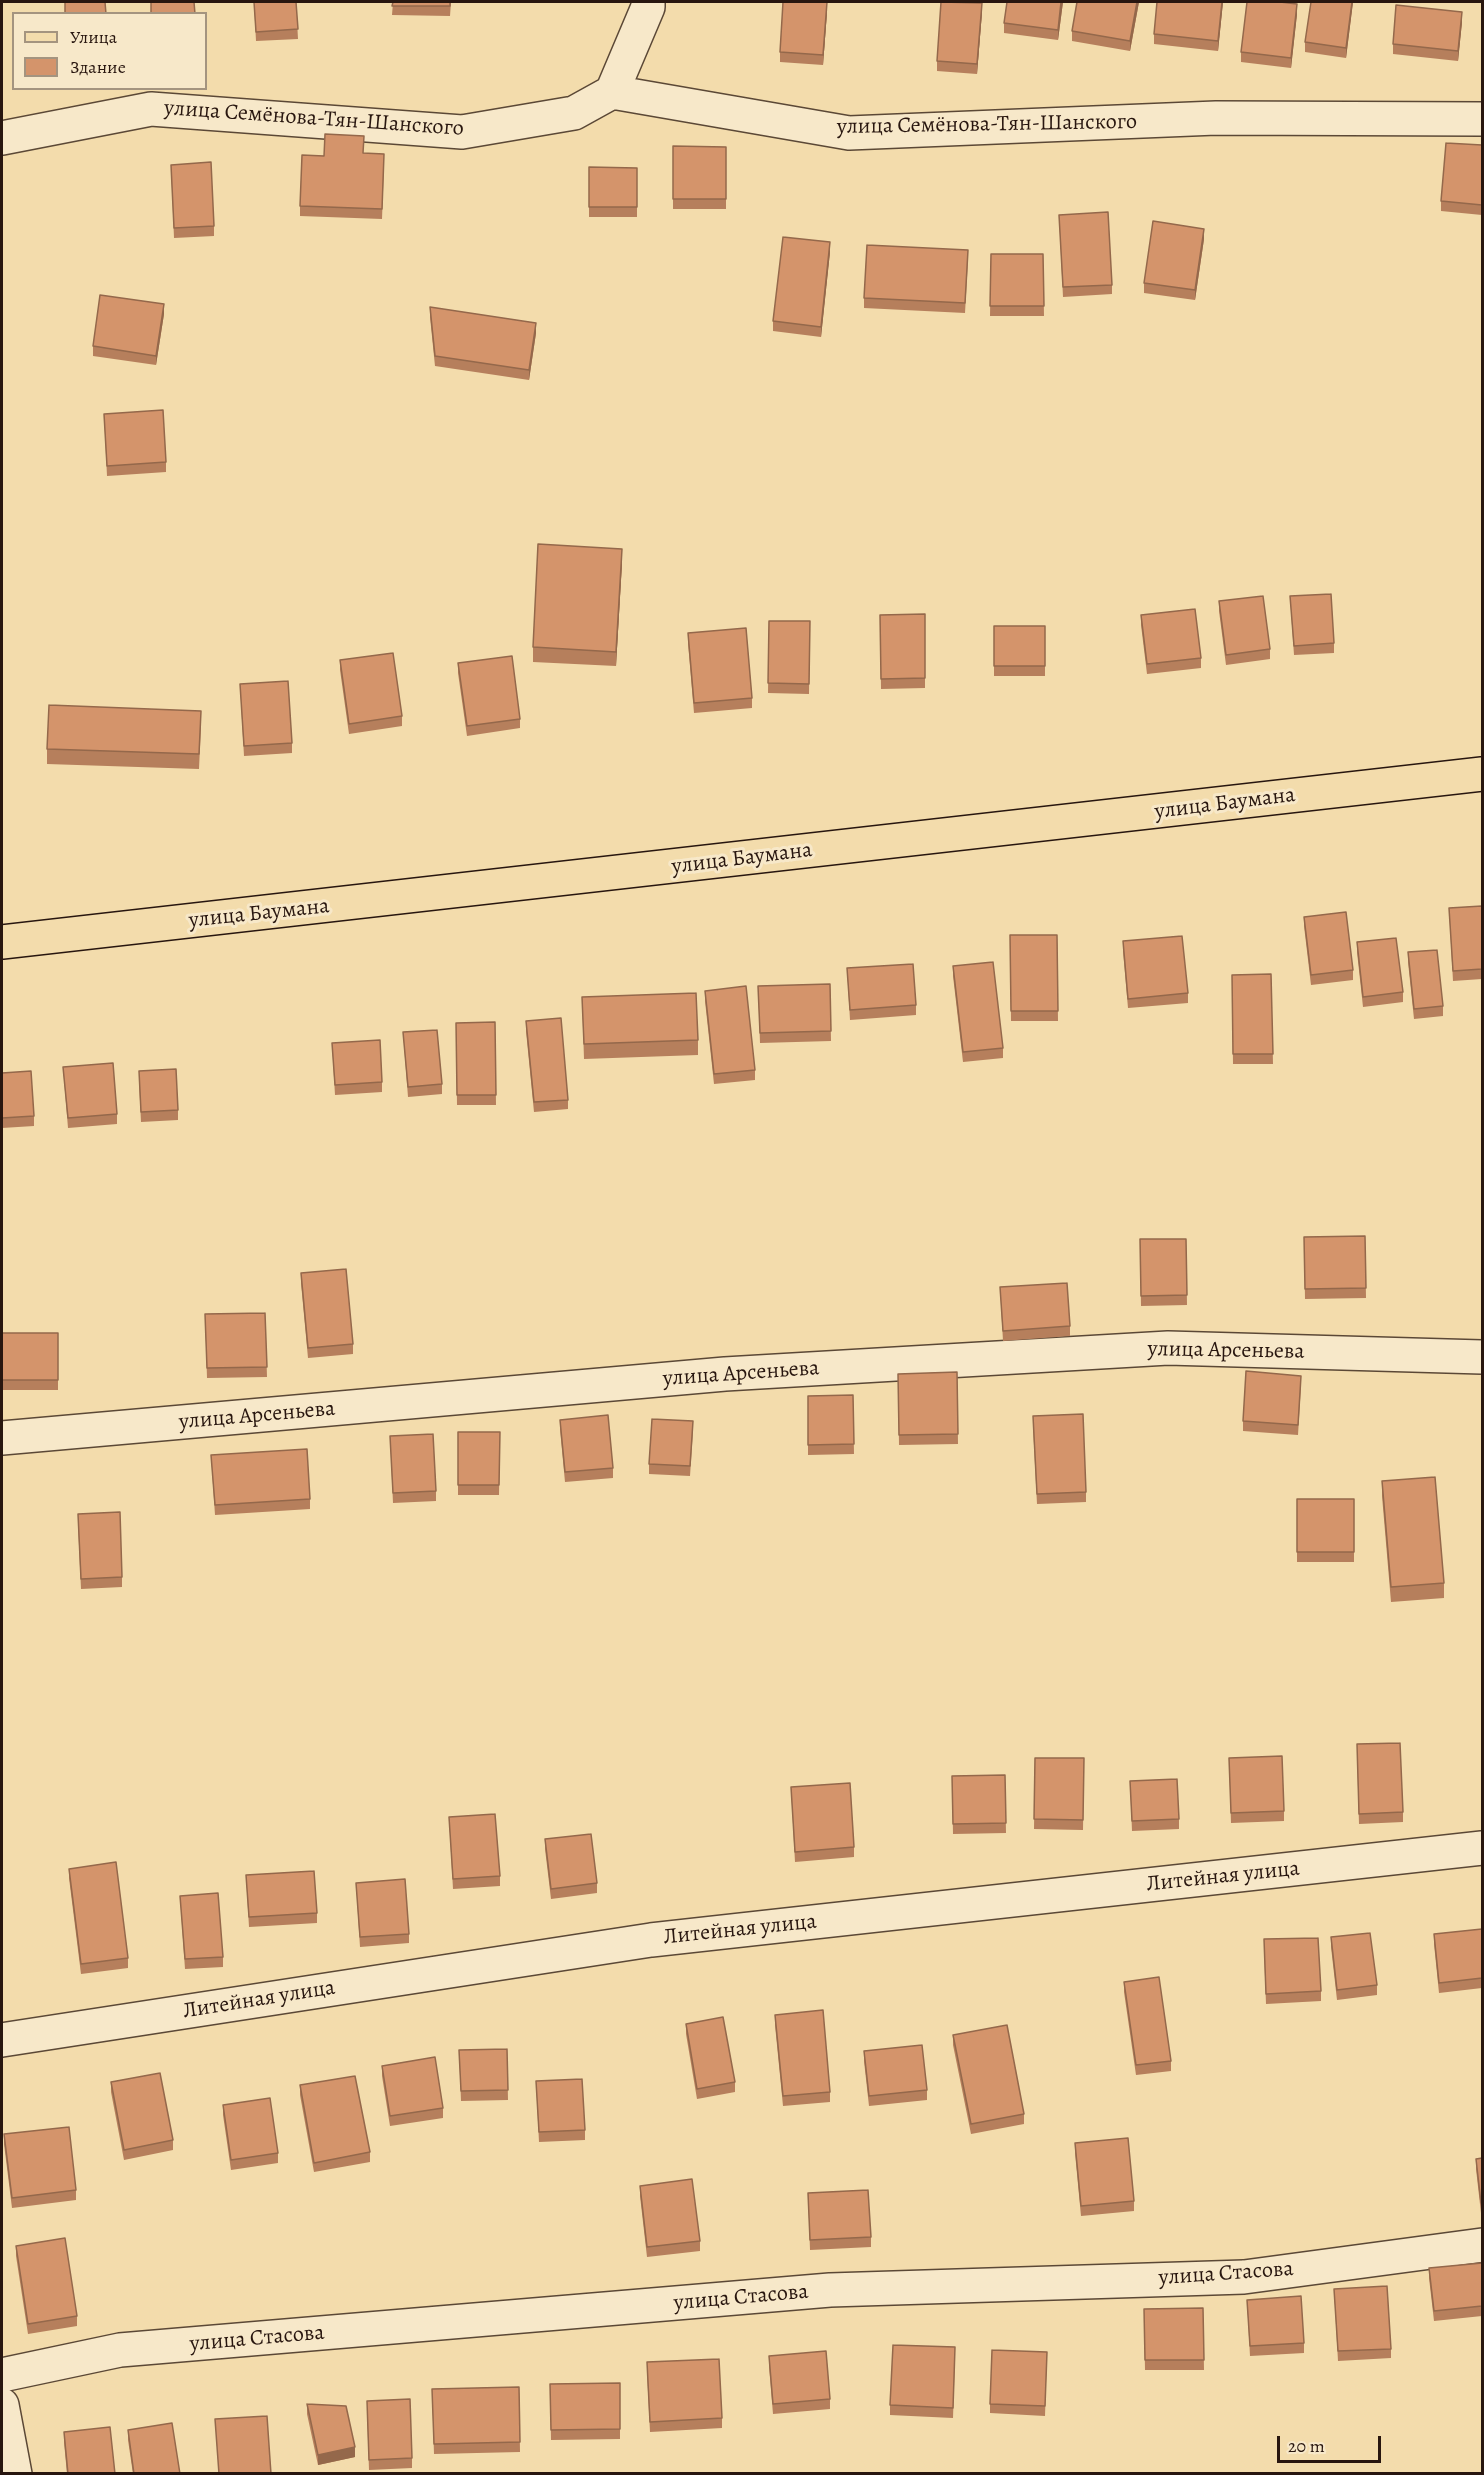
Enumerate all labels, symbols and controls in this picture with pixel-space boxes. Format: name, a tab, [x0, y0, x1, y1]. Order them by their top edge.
legend	[12, 12, 207, 90]
text: Улица	[70, 25, 117, 49]
text: Здание	[70, 55, 126, 79]
street label: улица Семёнова-Тян-Шанского	[163, 95, 465, 143]
street label: улица Семёнова-Тян-Шанского	[837, 109, 1137, 141]
street label: улица Баумана	[1153, 782, 1297, 826]
street label: улица Баумана	[670, 837, 814, 881]
street label: улица Баумана	[187, 893, 331, 935]
street label: улица Арсеньева	[1147, 1336, 1305, 1366]
street label: улица Арсеньева	[662, 1355, 820, 1393]
street label: улица Арсеньева	[178, 1396, 336, 1436]
street label: Литейная улица	[1145, 1856, 1301, 1898]
street label: Литейная улица	[662, 1909, 818, 1951]
street label: Литейная улица	[181, 1975, 337, 2025]
street label: улица Стасова	[1158, 2256, 1294, 2292]
street label: улица Стасова	[673, 2279, 809, 2317]
street label: улица Стасова	[189, 2320, 325, 2358]
scale bar	[1280, 2424, 1384, 2462]
text: 20 m	[1288, 2434, 1325, 2458]

